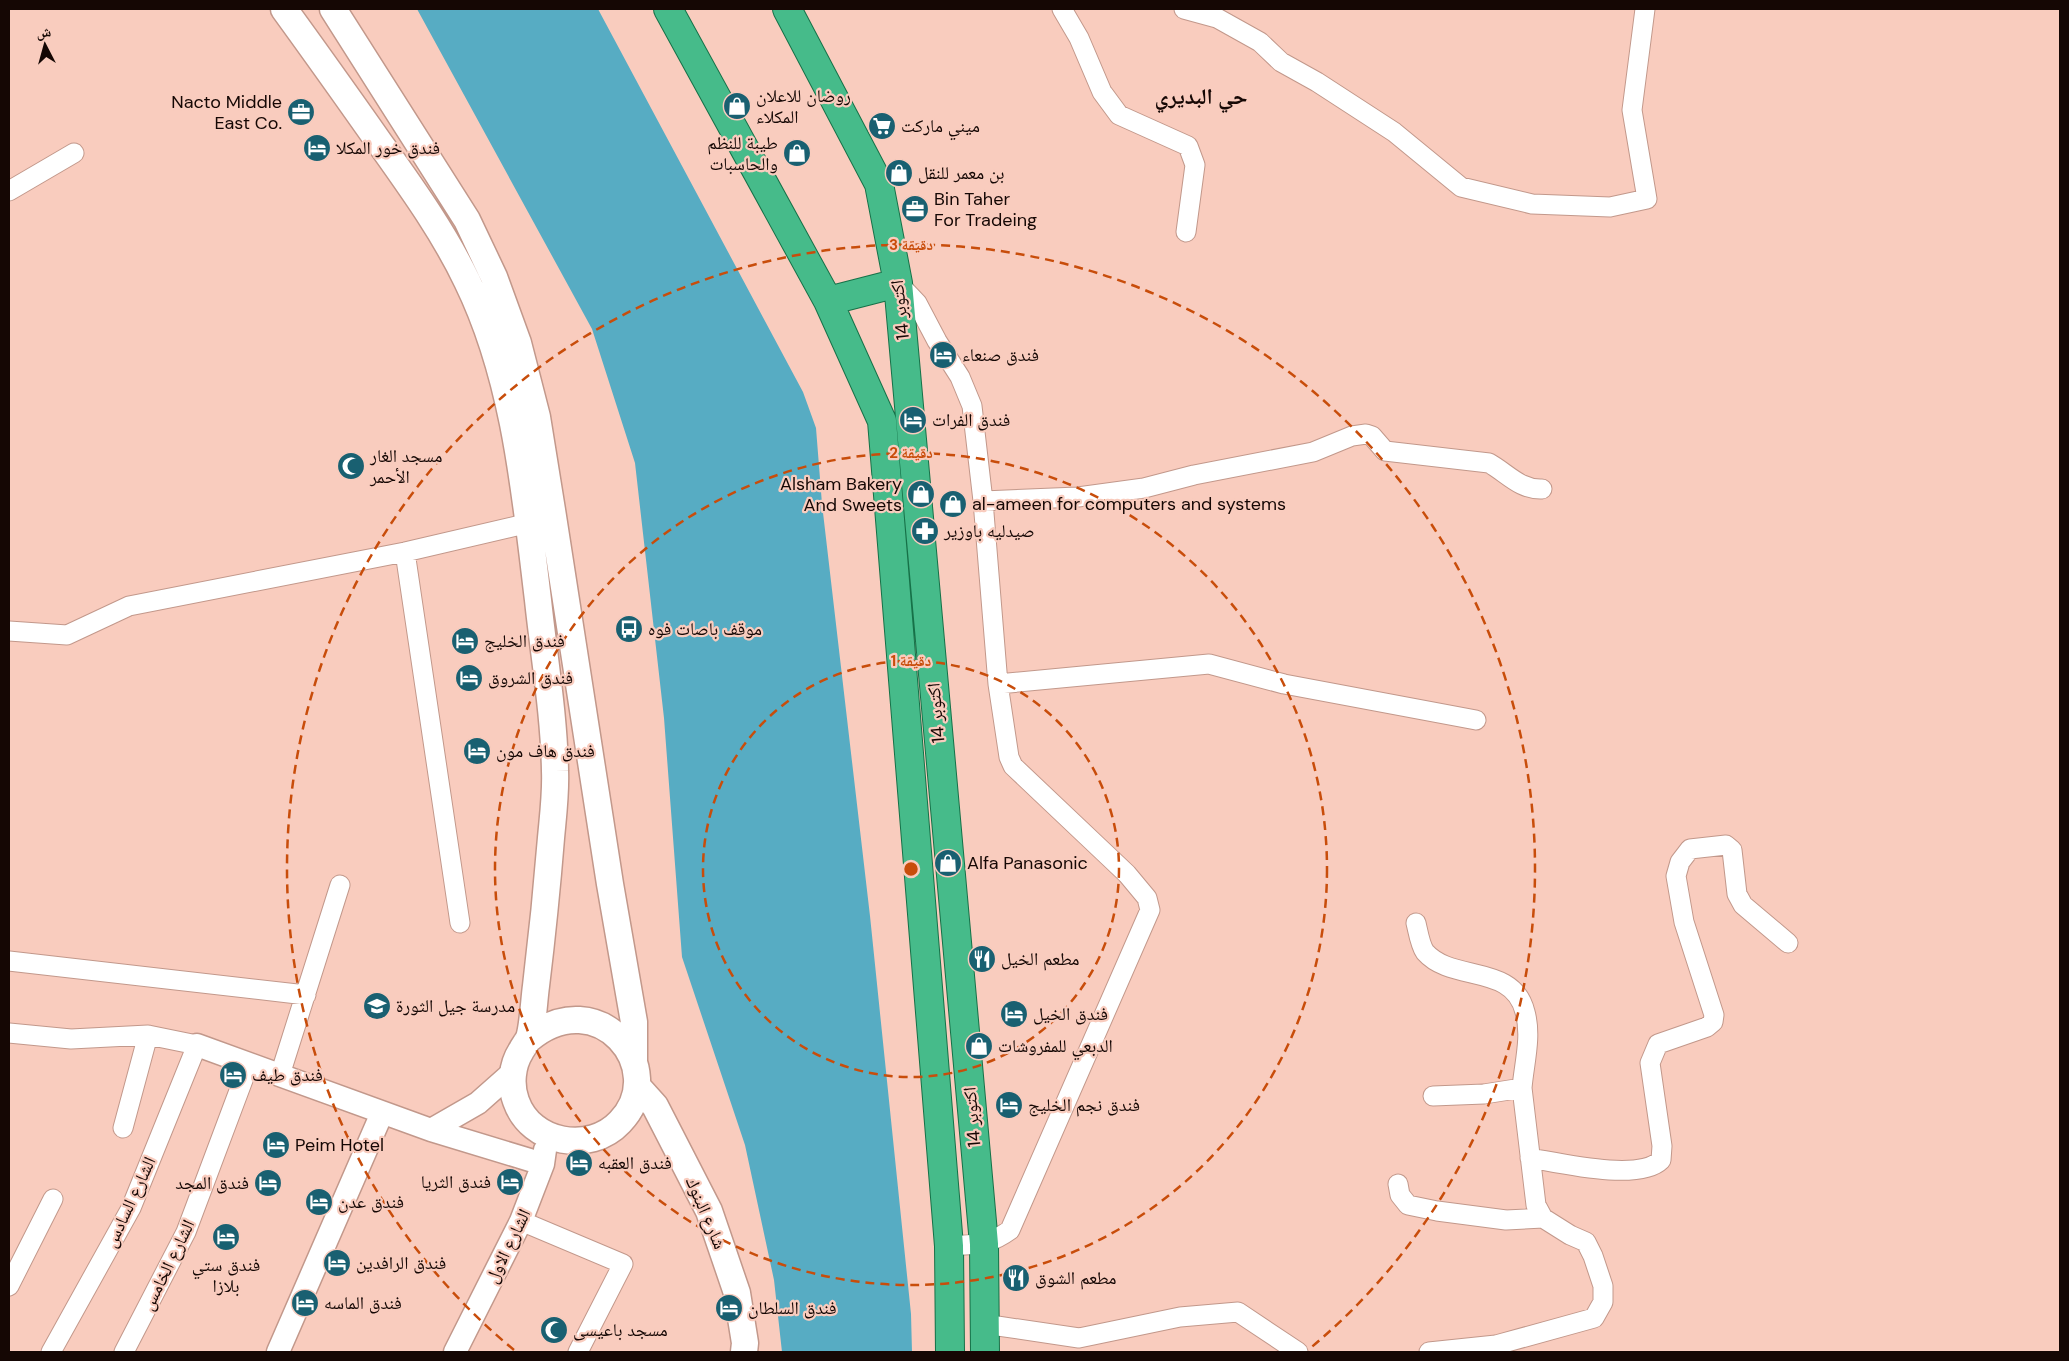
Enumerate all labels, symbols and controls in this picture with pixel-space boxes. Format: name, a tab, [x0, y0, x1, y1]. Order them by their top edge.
north arrow	[20, 20, 70, 70]
text: ش	[35, 22, 52, 42]
district label: حي البديري	[1155, 82, 1247, 113]
place label: روضان للاعلان المكلاء	[756, 84, 851, 129]
place label: Nacto Middle East Co.	[171, 90, 282, 135]
shop icon: روضان للاعلان المكلاء	[722, 91, 752, 121]
office icon: Nacto Middle East Co.	[286, 97, 316, 127]
supermarket icon: ميني ماركت	[867, 111, 897, 141]
place label: ميني ماركت	[901, 114, 980, 141]
place label: طيبة للنظم والحاسبات	[707, 131, 778, 176]
hotel icon: فندق خور المكلا	[302, 133, 332, 163]
place label: فندق خور المكلا	[336, 136, 440, 160]
shop icon: طيبة للنظم والحاسبات	[782, 138, 812, 168]
shop icon: بن معمر للنقل	[884, 158, 914, 188]
place label: بن معمر للنقل	[918, 161, 1005, 185]
place label: Bin Taher For Tradeing	[934, 187, 1037, 232]
office icon: Bin Taher For Tradeing	[900, 194, 930, 224]
text: 3 دقيقة	[889, 235, 933, 255]
street label: 14 اكتوبر	[885, 279, 915, 341]
hotel icon: فندق صنعاء	[928, 340, 958, 370]
place label: فندق صنعاء	[962, 343, 1039, 367]
hotel icon: فندق الفرات	[898, 405, 928, 435]
place label: فندق الفرات	[932, 408, 1010, 432]
text: 2 دقيقة	[889, 443, 933, 463]
place label: مسجد الغار الأحمر	[369, 444, 443, 489]
mosque icon: مسجد الغار الأحمر	[336, 451, 366, 481]
place label: Alsham Bakery And Sweets	[780, 472, 902, 517]
shop icon: Alsham Bakery And Sweets	[906, 479, 936, 509]
shop icon: al-ameen for computers and systems	[938, 489, 968, 519]
place label: al-ameen for computers and systems	[972, 492, 1286, 516]
pharmacy icon: صيدليه باوزير	[910, 516, 940, 546]
place label: صيدليه باوزير	[943, 519, 1035, 543]
bus stop icon: موقف باصات فوه	[614, 614, 644, 644]
place label: موقف باصات فوه	[648, 617, 762, 641]
hotel icon: فندق الخليج	[450, 626, 480, 656]
place label: فندق الخليج	[484, 629, 565, 653]
text: 1 دقيقة	[891, 651, 931, 671]
hotel icon: فندق الشروق	[454, 663, 484, 693]
place label: فندق الشروق	[488, 666, 573, 690]
street label: 14 اكتوبر	[921, 682, 951, 744]
hotel icon: فندق هاف مون	[462, 736, 492, 766]
place label: فندق هاف مون	[496, 739, 595, 763]
shop icon: Alfa Panasonic	[933, 848, 963, 878]
place label: Alfa Panasonic	[967, 851, 1088, 875]
centre of rings	[902, 860, 920, 878]
restaurant icon: مطعم الخيل	[967, 944, 997, 974]
place label: مطعم الخيل	[1001, 947, 1079, 971]
school or university icon: مدرسة جيل الثورة	[362, 991, 392, 1021]
place label: مدرسة جيل الثورة	[396, 994, 515, 1018]
hotel icon: فندق الخيل	[999, 999, 1029, 1029]
place label: فندق الخيل	[1033, 1002, 1108, 1026]
shop icon: الدبعي للمفروشات	[964, 1031, 994, 1061]
place label: الدبعي للمفروشات	[998, 1034, 1113, 1061]
hotel icon: فندق طيف	[218, 1060, 248, 1090]
place label: فندق طيف	[252, 1063, 323, 1087]
street label: 14 اكتوبر	[957, 1086, 987, 1148]
hotel icon: فندق نجم الخليج	[994, 1090, 1024, 1120]
place label: فندق نجم الخليج	[1028, 1093, 1140, 1117]
hotel icon: Peim Hotel	[261, 1130, 291, 1160]
place label: Peim Hotel	[295, 1133, 384, 1157]
hotel icon: فندق العقبه	[564, 1148, 594, 1178]
place label: فندق العقبه	[598, 1151, 672, 1175]
street label: الشارع السادس	[99, 1153, 161, 1251]
hotel icon: فندق الثريا	[495, 1167, 525, 1197]
hotel icon: فندق المجد	[253, 1168, 283, 1198]
place label: فندق الثريا	[421, 1170, 491, 1194]
place label: فندق المجد	[175, 1171, 249, 1195]
street label: شارع البنوك	[680, 1173, 732, 1253]
hotel icon: فندق عدن	[304, 1187, 334, 1217]
place label: فندق عدن	[338, 1190, 404, 1214]
street label: الشارع الاول	[480, 1205, 536, 1287]
street label: الشارع الخامس	[136, 1216, 200, 1314]
hotel icon: فندق ستي بلازا	[211, 1222, 241, 1252]
hotel icon: فندق الرافدين	[322, 1248, 352, 1278]
place label: فندق الرافدين	[356, 1251, 446, 1275]
place label: فندق ستي بلازا	[192, 1253, 260, 1298]
restaurant icon: مطعم الشوق	[1001, 1263, 1031, 1293]
place label: مطعم الشوق	[1035, 1266, 1116, 1290]
hotel icon: فندق الماسه	[290, 1288, 320, 1318]
place label: فندق الماسه	[324, 1291, 402, 1315]
hotel icon: فندق السلطان	[714, 1293, 744, 1323]
place label: فندق السلطان	[748, 1296, 837, 1320]
mosque icon: مسجد باعيسى	[539, 1315, 569, 1345]
place label: مسجد باعيسى	[573, 1318, 668, 1342]

